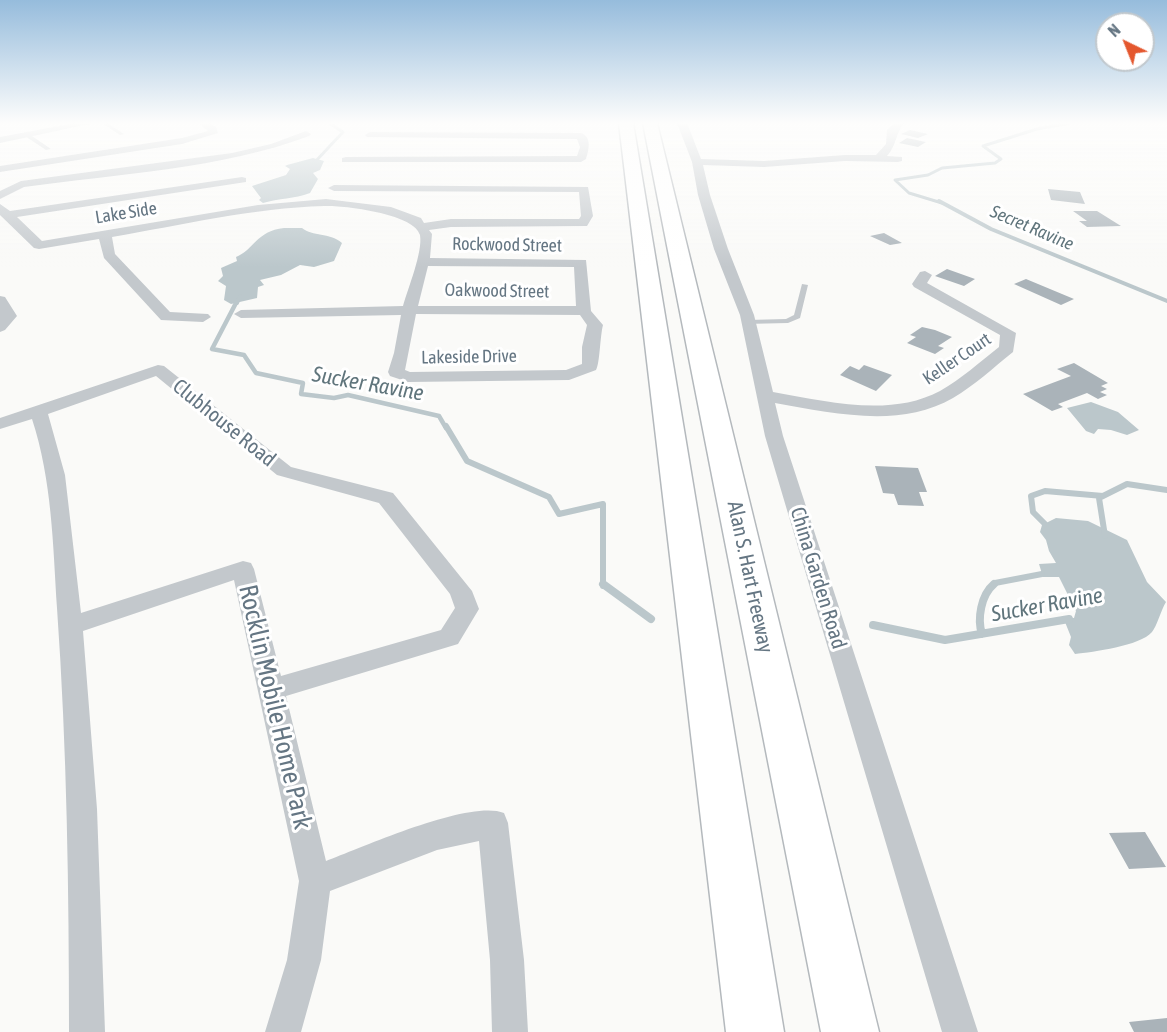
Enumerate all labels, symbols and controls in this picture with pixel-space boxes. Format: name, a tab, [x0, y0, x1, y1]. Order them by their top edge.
north arrow	[1095, 12, 1155, 72]
text: N	[1104, 20, 1124, 40]
street label: Lake Side	[94, 197, 158, 229]
water label: Secret Ravine	[987, 201, 1077, 255]
street label: Rockwood Street	[452, 233, 562, 257]
street label: Oakwood Street	[444, 279, 550, 303]
street label: Keller Court	[919, 328, 995, 390]
street label: Lakeside Drive	[421, 345, 517, 369]
water label: Sucker Ravine	[310, 361, 426, 407]
street label: Clubhouse Road	[167, 374, 281, 472]
street label: Alan S. Hart Freeway	[722, 499, 778, 655]
street label: China Garden Road	[784, 504, 852, 652]
street label: Rocklin Mobile Home Park	[232, 582, 318, 832]
water label: Sucker Ravine	[989, 582, 1105, 628]

